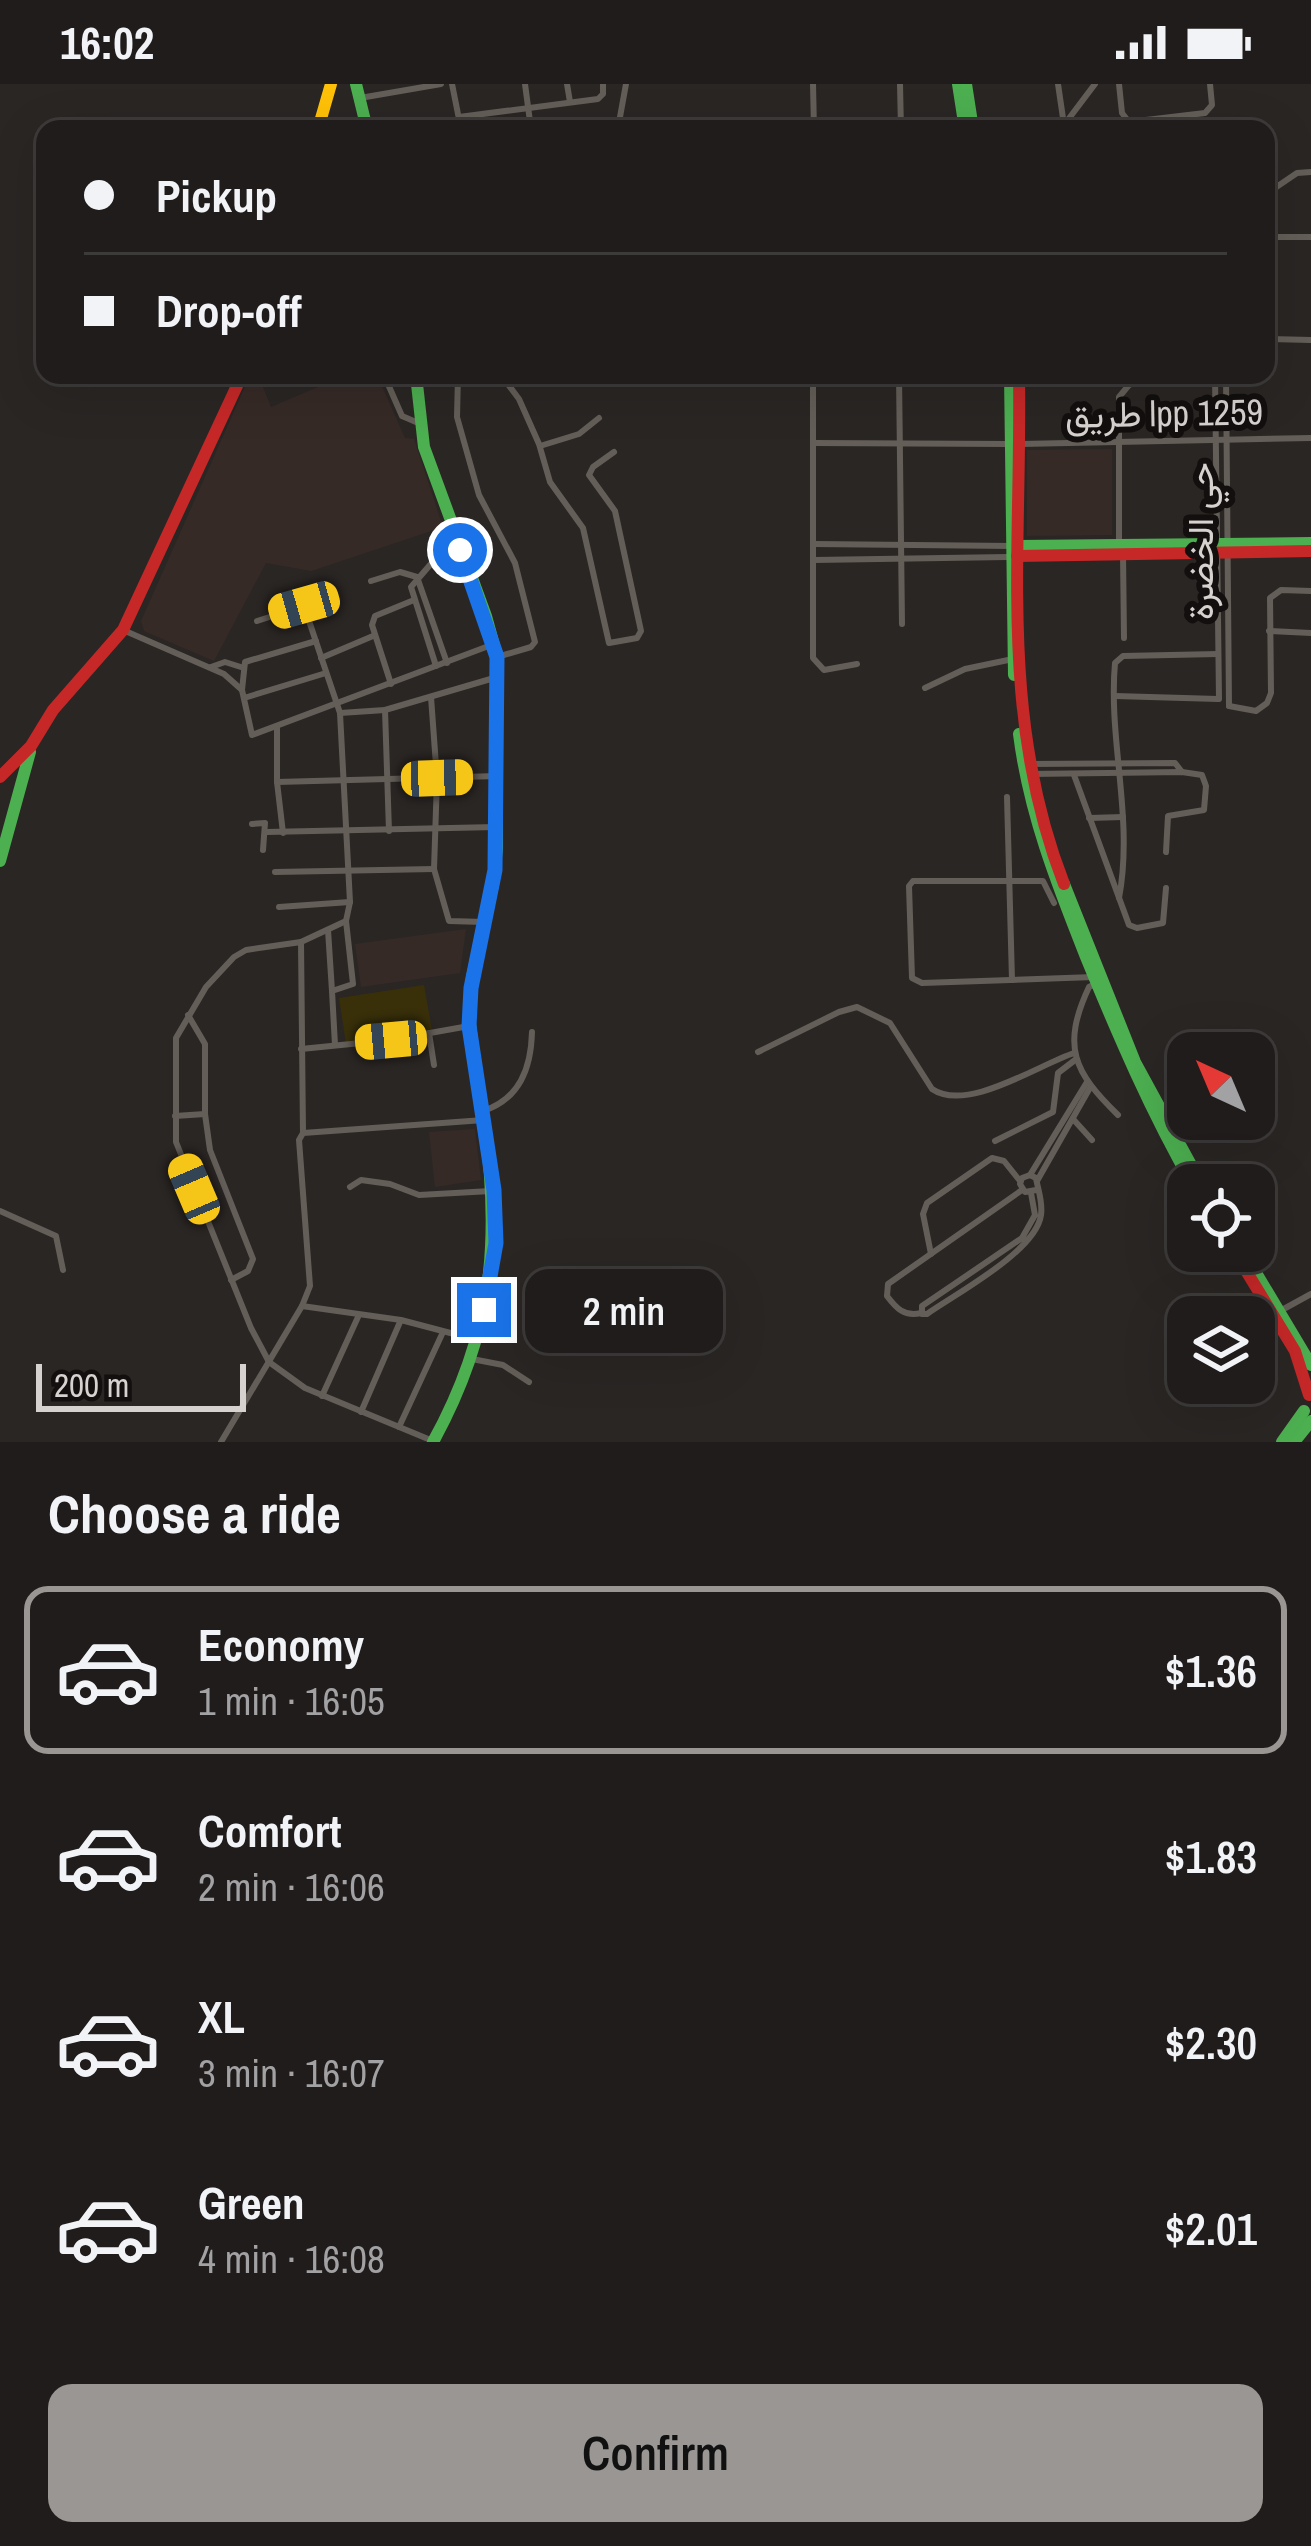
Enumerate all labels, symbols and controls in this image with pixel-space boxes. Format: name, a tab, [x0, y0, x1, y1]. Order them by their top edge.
text: 16:02	[60, 12, 154, 73]
text: Pickup	[156, 165, 277, 226]
text: Drop-off	[156, 280, 302, 341]
street label: طريق lpp 1259	[1065, 387, 1263, 439]
street label: حي الخضرة	[1176, 462, 1230, 620]
route start	[433, 523, 487, 577]
car	[264, 578, 344, 632]
car	[400, 759, 474, 797]
car	[354, 1019, 428, 1061]
north arrow	[1167, 1032, 1275, 1140]
map controls	[1167, 1032, 1275, 1404]
car	[163, 1149, 225, 1229]
button: locate	[1167, 1164, 1275, 1272]
callout: 2 min	[526, 1268, 724, 1352]
route end	[457, 1283, 511, 1337]
text: 2 min	[583, 1285, 665, 1337]
button: layers	[1167, 1296, 1275, 1404]
scale bar	[36, 1358, 246, 1411]
text: 200 m	[54, 1363, 129, 1407]
text: Choose a ride	[48, 1477, 341, 1550]
text: Economy	[198, 1614, 364, 1675]
icon: car	[54, 1616, 162, 1724]
text: $1.36	[1165, 1640, 1257, 1701]
text: 1 min · 16:05	[198, 1675, 385, 1727]
text: Comfort	[198, 1800, 341, 1861]
icon: car	[54, 1802, 162, 1910]
text: $1.83	[1165, 1826, 1257, 1887]
text: 2 min · 16:06	[198, 1861, 385, 1913]
text: XL	[198, 1986, 245, 2047]
icon: car	[54, 1988, 162, 2096]
text: $2.30	[1165, 2012, 1257, 2073]
text: 3 min · 16:07	[198, 2047, 385, 2099]
text: Green	[198, 2172, 305, 2233]
icon: car	[54, 2174, 162, 2282]
text: $2.01	[1165, 2198, 1257, 2259]
text: 4 min · 16:08	[198, 2233, 385, 2285]
button: Confirm	[48, 2384, 1263, 2522]

